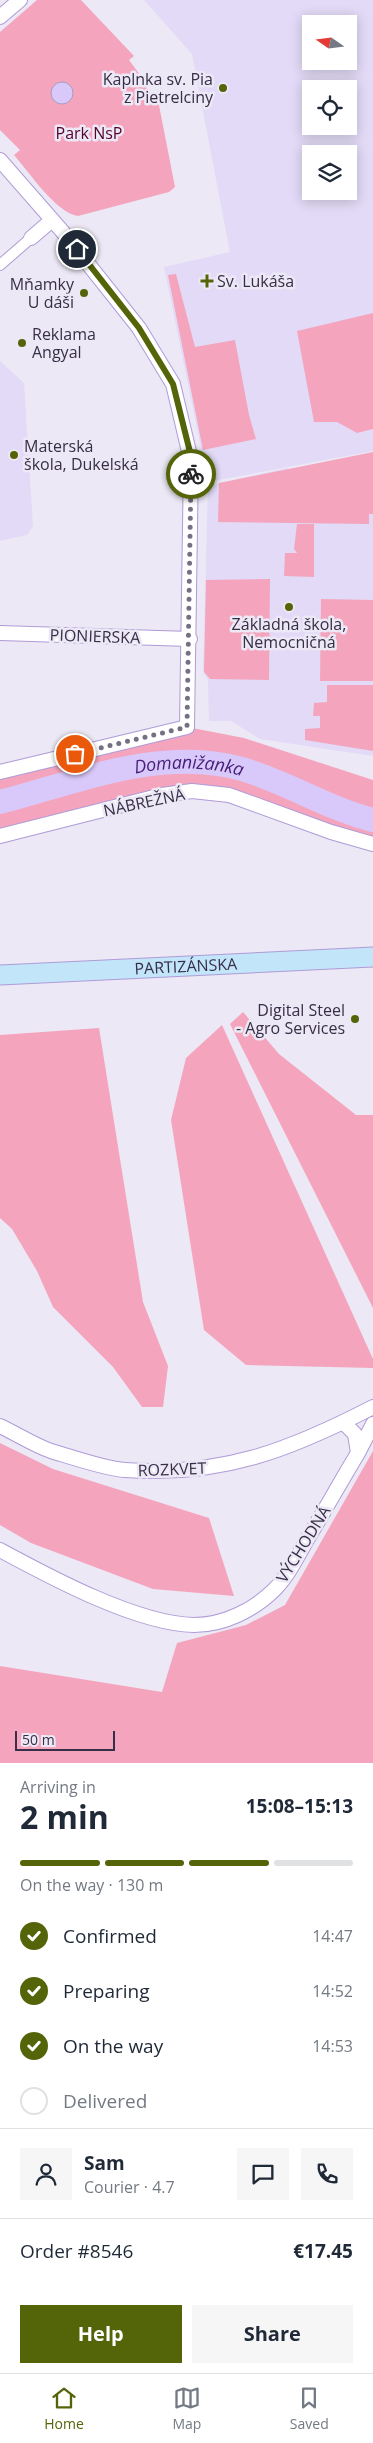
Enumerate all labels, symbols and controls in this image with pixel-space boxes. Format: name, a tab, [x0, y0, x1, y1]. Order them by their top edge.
north arrow	[302, 15, 358, 70]
map controls	[302, 15, 357, 200]
place label: Kaplnka sv. Pia z Pietrelciny	[103, 68, 214, 108]
button: locate	[302, 80, 357, 135]
marker: Kaplnka sv. Pia z Pietrelciny	[217, 82, 229, 94]
park label: Park NsP	[56, 122, 122, 144]
button: layers	[302, 145, 357, 200]
pin	[56, 228, 98, 270]
icon: home	[63, 235, 91, 263]
place label: Sv. Lukáša	[217, 270, 294, 292]
place label: Mňamky U dáši	[10, 273, 75, 313]
marker: Sv. Lukáša	[201, 275, 213, 287]
marker: Mňamky U dáši	[78, 287, 90, 299]
place label: Reklama Angyal	[32, 323, 96, 363]
marker: Reklama Angyal	[16, 337, 28, 349]
place label: Materská škola, Dukelská	[24, 435, 139, 475]
marker: Materská škola, Dukelská	[8, 449, 20, 461]
courier	[166, 449, 216, 499]
icon: bike	[177, 460, 205, 488]
marker: Základná škola, Nemocničná	[283, 601, 295, 613]
place label: Základná škola, Nemocničná	[232, 613, 346, 653]
street label: PIONIERSKA	[49, 623, 141, 649]
pin	[54, 733, 96, 775]
icon: bag	[61, 740, 89, 768]
water label: Domanižanka	[132, 750, 247, 781]
street label: NÁBREŽNÁ	[101, 782, 188, 821]
street label: PARTIZÁNSKA	[134, 953, 239, 980]
place label: Digital Steel - Agro Services	[236, 999, 345, 1039]
marker: Digital Steel - Agro Services	[349, 1013, 361, 1025]
street label: ROZKVET	[137, 1457, 207, 1481]
street label: VÝCHODNÁ	[271, 1501, 336, 1587]
scale bar	[15, 1728, 115, 1751]
text: 50 m	[22, 1730, 55, 1749]
text: Arriving in	[20, 1776, 96, 1798]
text: 15:08–15:13	[246, 1793, 353, 1819]
text: 2 min	[20, 1795, 109, 1838]
text: On the way · 130 m	[20, 1874, 163, 1896]
icon: check	[20, 1922, 48, 1950]
text: Confirmed	[63, 1923, 157, 1949]
text: 14:47	[312, 1925, 353, 1947]
icon: check	[20, 1977, 48, 2005]
text: Preparing	[63, 1978, 150, 2004]
text: 14:52	[312, 1980, 353, 2002]
icon: check	[20, 2032, 48, 2060]
text: On the way	[63, 2033, 163, 2059]
text: 14:53	[312, 2035, 353, 2057]
text: Delivered	[63, 2088, 147, 2114]
button: person	[20, 2148, 72, 2200]
button: chat	[237, 2148, 289, 2200]
button: phone	[301, 2148, 353, 2200]
text: Sam	[84, 2150, 125, 2176]
text: Courier · 4.7	[84, 2176, 175, 2198]
text: Order #8546	[20, 2238, 133, 2264]
text: €17.45	[293, 2238, 353, 2264]
button: Help	[20, 2305, 182, 2363]
button: Share	[192, 2305, 353, 2363]
tab: Home	[44, 2384, 84, 2433]
tab: Map	[172, 2384, 201, 2433]
tab: Saved	[290, 2384, 329, 2433]

